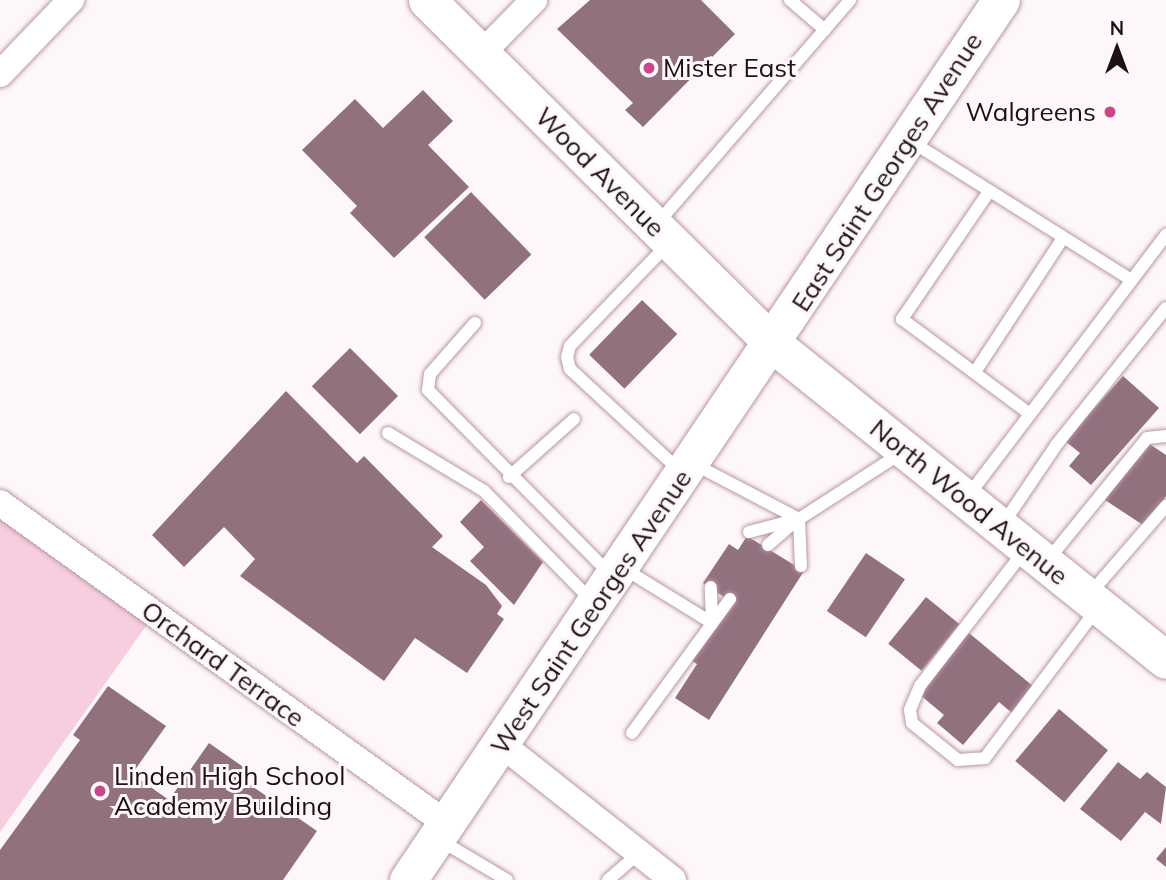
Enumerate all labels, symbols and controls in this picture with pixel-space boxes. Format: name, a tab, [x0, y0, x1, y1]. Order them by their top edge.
north arrow	[1082, 14, 1152, 84]
text: N	[1110, 16, 1124, 40]
street label: East Saint Georges Avenue	[785, 27, 989, 317]
place label: Mister East	[663, 52, 796, 84]
marker: Mister East	[641, 60, 657, 76]
place label: Walgreens	[965, 96, 1096, 128]
street label: Wood Avenue	[529, 101, 671, 243]
marker: Walgreens	[1102, 104, 1118, 120]
street label: North Wood Avenue	[864, 413, 1074, 591]
street label: West Saint Georges Avenue	[484, 464, 698, 760]
street label: Orchard Terrace	[135, 594, 311, 734]
place label: Linden High School Academy Building	[114, 760, 345, 822]
marker: Linden High School Academy Building	[92, 783, 108, 799]

